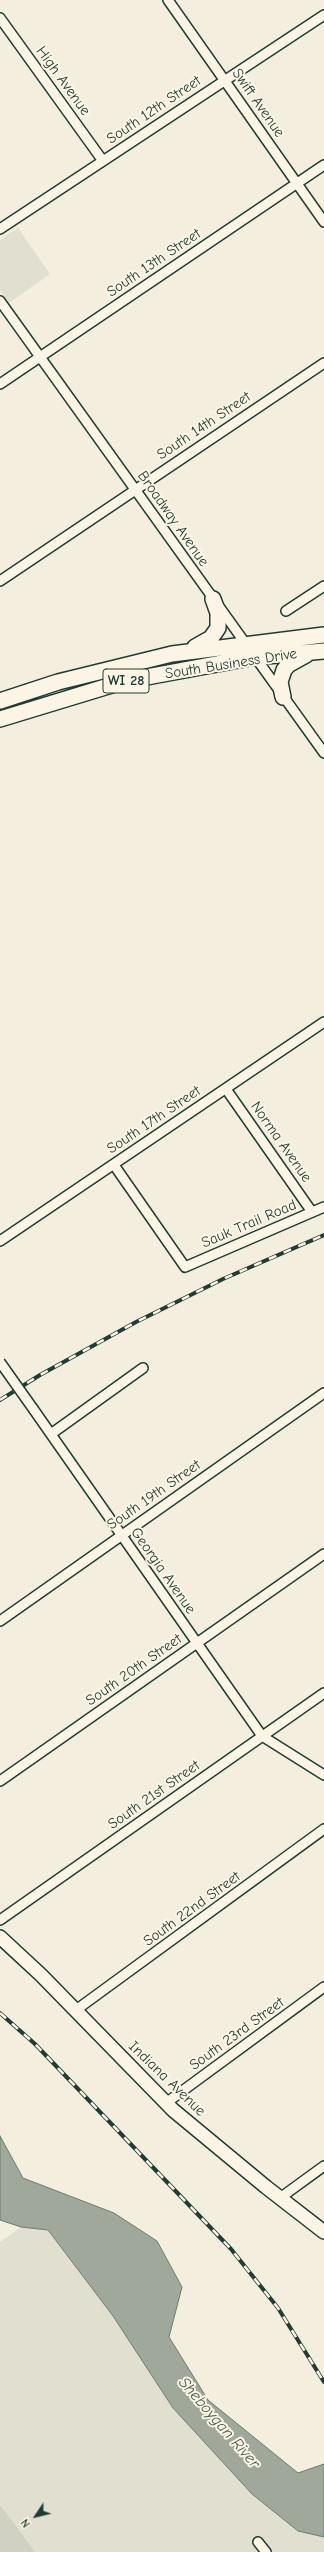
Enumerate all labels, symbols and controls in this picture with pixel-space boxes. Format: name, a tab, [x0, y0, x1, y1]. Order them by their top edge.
street label: High Avenue	[32, 43, 94, 119]
street label: Swift Avenue	[228, 65, 288, 141]
street label: South 12th Street	[103, 72, 205, 148]
street label: South 13th Street	[104, 225, 204, 301]
street label: South 14th Street	[154, 388, 254, 464]
street label: Broadway Avenue	[133, 468, 213, 570]
street label: South Business Drive	[164, 645, 298, 683]
road number: WI 28	[103, 669, 149, 693]
street label: South 17th Street	[104, 1082, 204, 1158]
street label: Norma Avenue	[247, 1098, 315, 1186]
street label: Sauk Trail Road	[199, 1196, 299, 1252]
street label: South 19th Street	[104, 1456, 204, 1534]
street label: Georgia Avenue	[127, 1524, 199, 1618]
street label: South 20th Street	[83, 1630, 185, 1710]
street label: South 21st Street	[105, 1757, 203, 1833]
street label: South 22nd Street	[140, 1868, 244, 1950]
street label: South 23rd Street	[186, 1994, 288, 2074]
street label: Indiana Avenue	[125, 2038, 209, 2120]
water label: Sheboygan River	[174, 2373, 264, 2473]
north arrow	[16, 2496, 56, 2536]
text: N	[18, 2516, 33, 2530]

